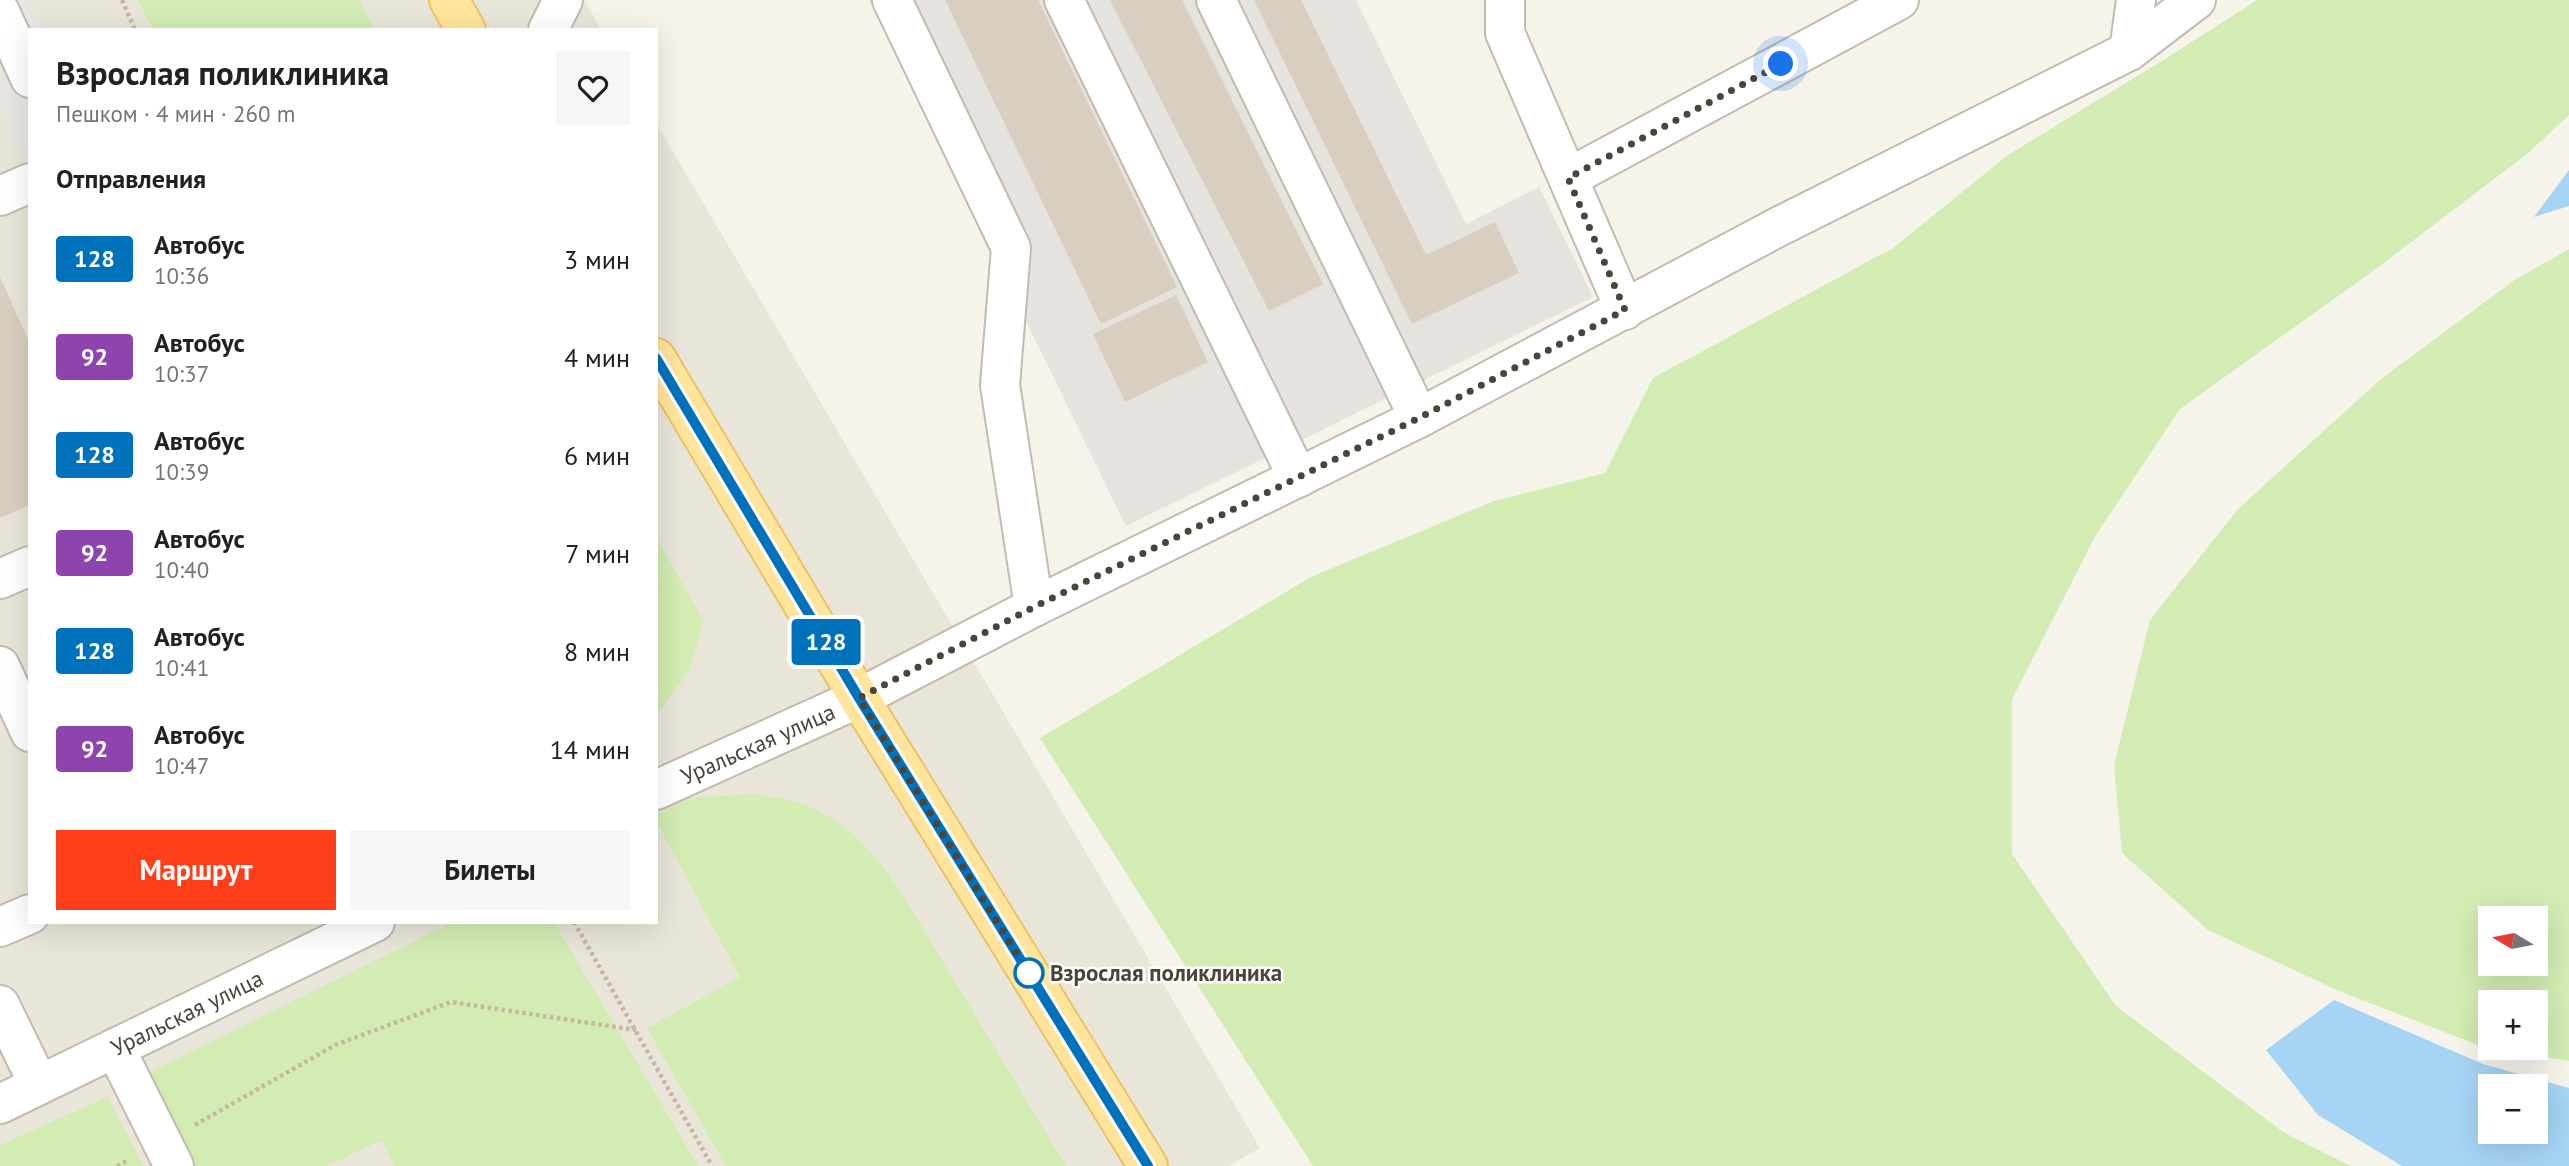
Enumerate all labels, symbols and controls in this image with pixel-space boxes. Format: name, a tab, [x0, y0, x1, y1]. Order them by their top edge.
your location	[1763, 46, 1798, 81]
text: Взрослая поликлиника	[56, 51, 389, 94]
button: heart	[556, 51, 630, 125]
text: Пешком · 4 мин · 260 m	[56, 99, 295, 128]
text: Отправления	[56, 162, 206, 195]
text: Автобус	[154, 228, 245, 261]
text: 128	[74, 243, 115, 274]
text: 3 мин	[564, 243, 630, 276]
text: 10:36	[154, 261, 209, 290]
text: Автобус	[154, 326, 245, 359]
text: 92	[81, 341, 108, 372]
text: 4 мин	[564, 341, 630, 374]
text: 10:37	[154, 359, 209, 388]
text: Автобус	[154, 424, 245, 457]
text: 128	[74, 439, 115, 470]
text: 6 мин	[564, 439, 630, 472]
text: 10:39	[154, 457, 209, 486]
text: Автобус	[154, 522, 245, 555]
text: 92	[81, 537, 108, 568]
text: 7 мин	[565, 537, 630, 570]
text: 10:40	[154, 555, 209, 584]
line badge: 128	[786, 619, 866, 665]
text: Автобус	[154, 620, 245, 653]
text: 128	[806, 626, 846, 657]
text: 128	[74, 635, 115, 666]
text: 8 мин	[564, 635, 630, 668]
text: 10:41	[154, 653, 209, 682]
street label: Уральская улица	[676, 697, 839, 790]
text: Автобус	[154, 718, 245, 751]
text: 92	[81, 733, 108, 764]
text: 14 мин	[550, 733, 630, 766]
text: 10:47	[154, 751, 209, 780]
button: Маршрут	[56, 830, 336, 910]
button: Билеты	[350, 830, 630, 910]
north arrow	[2478, 906, 2548, 976]
map controls	[2478, 906, 2548, 1144]
marker: Взрослая поликлиника	[1014, 958, 1044, 988]
place label: Взрослая поликлиника	[1050, 958, 1282, 987]
street label: Уральская улица	[106, 963, 268, 1062]
button: +	[2478, 990, 2548, 1060]
button: −	[2478, 1074, 2548, 1144]

